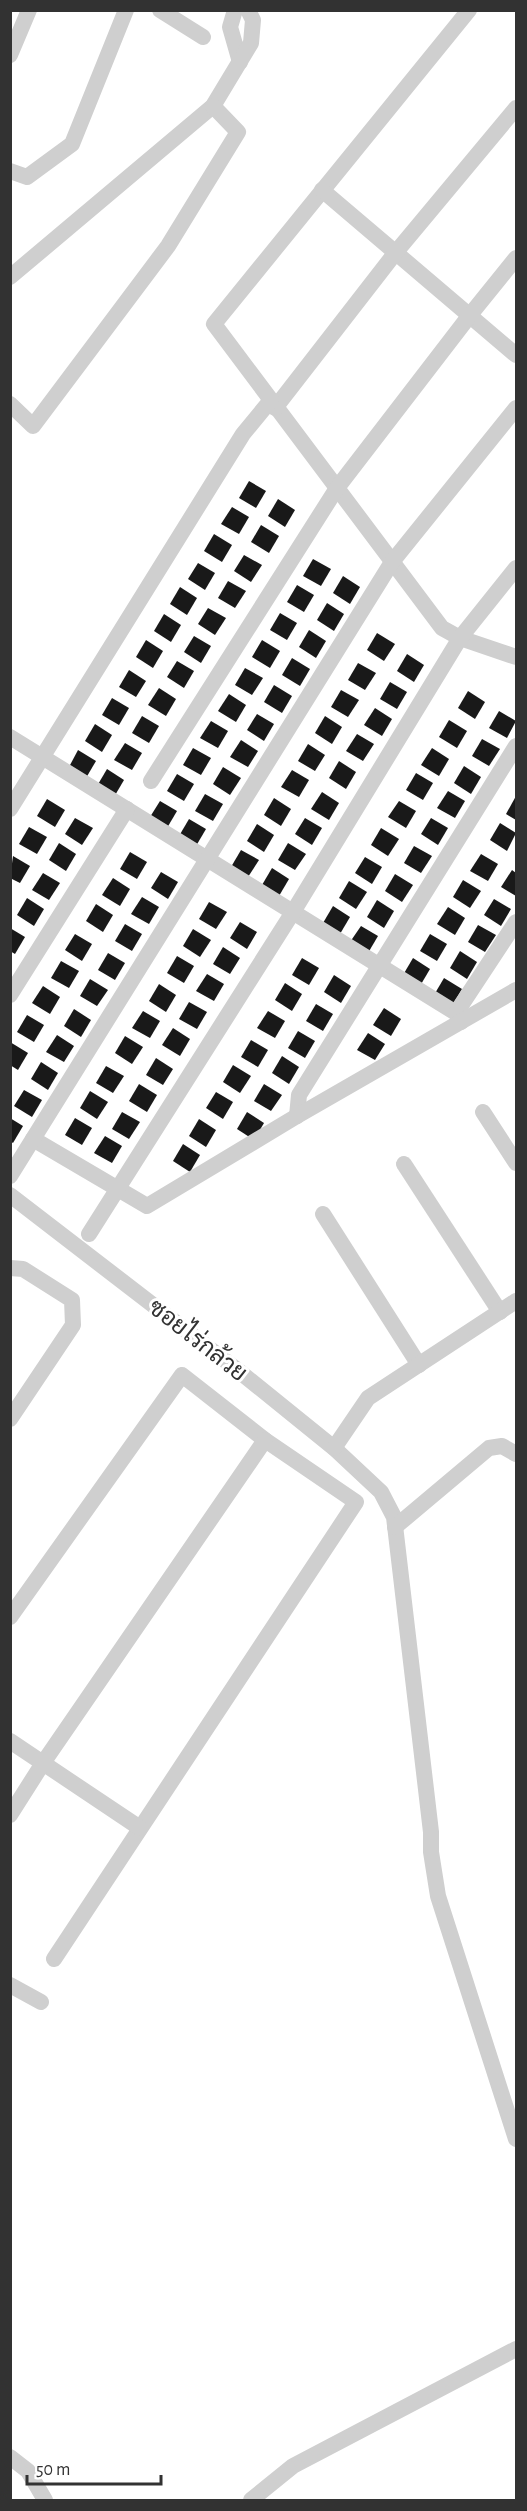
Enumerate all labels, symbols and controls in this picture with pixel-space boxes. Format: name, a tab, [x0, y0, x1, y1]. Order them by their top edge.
street label: ซอยไร่กล้วย	[144, 1291, 254, 1386]
scale bar	[27, 2448, 160, 2486]
text: 50 m	[36, 2461, 70, 2479]

